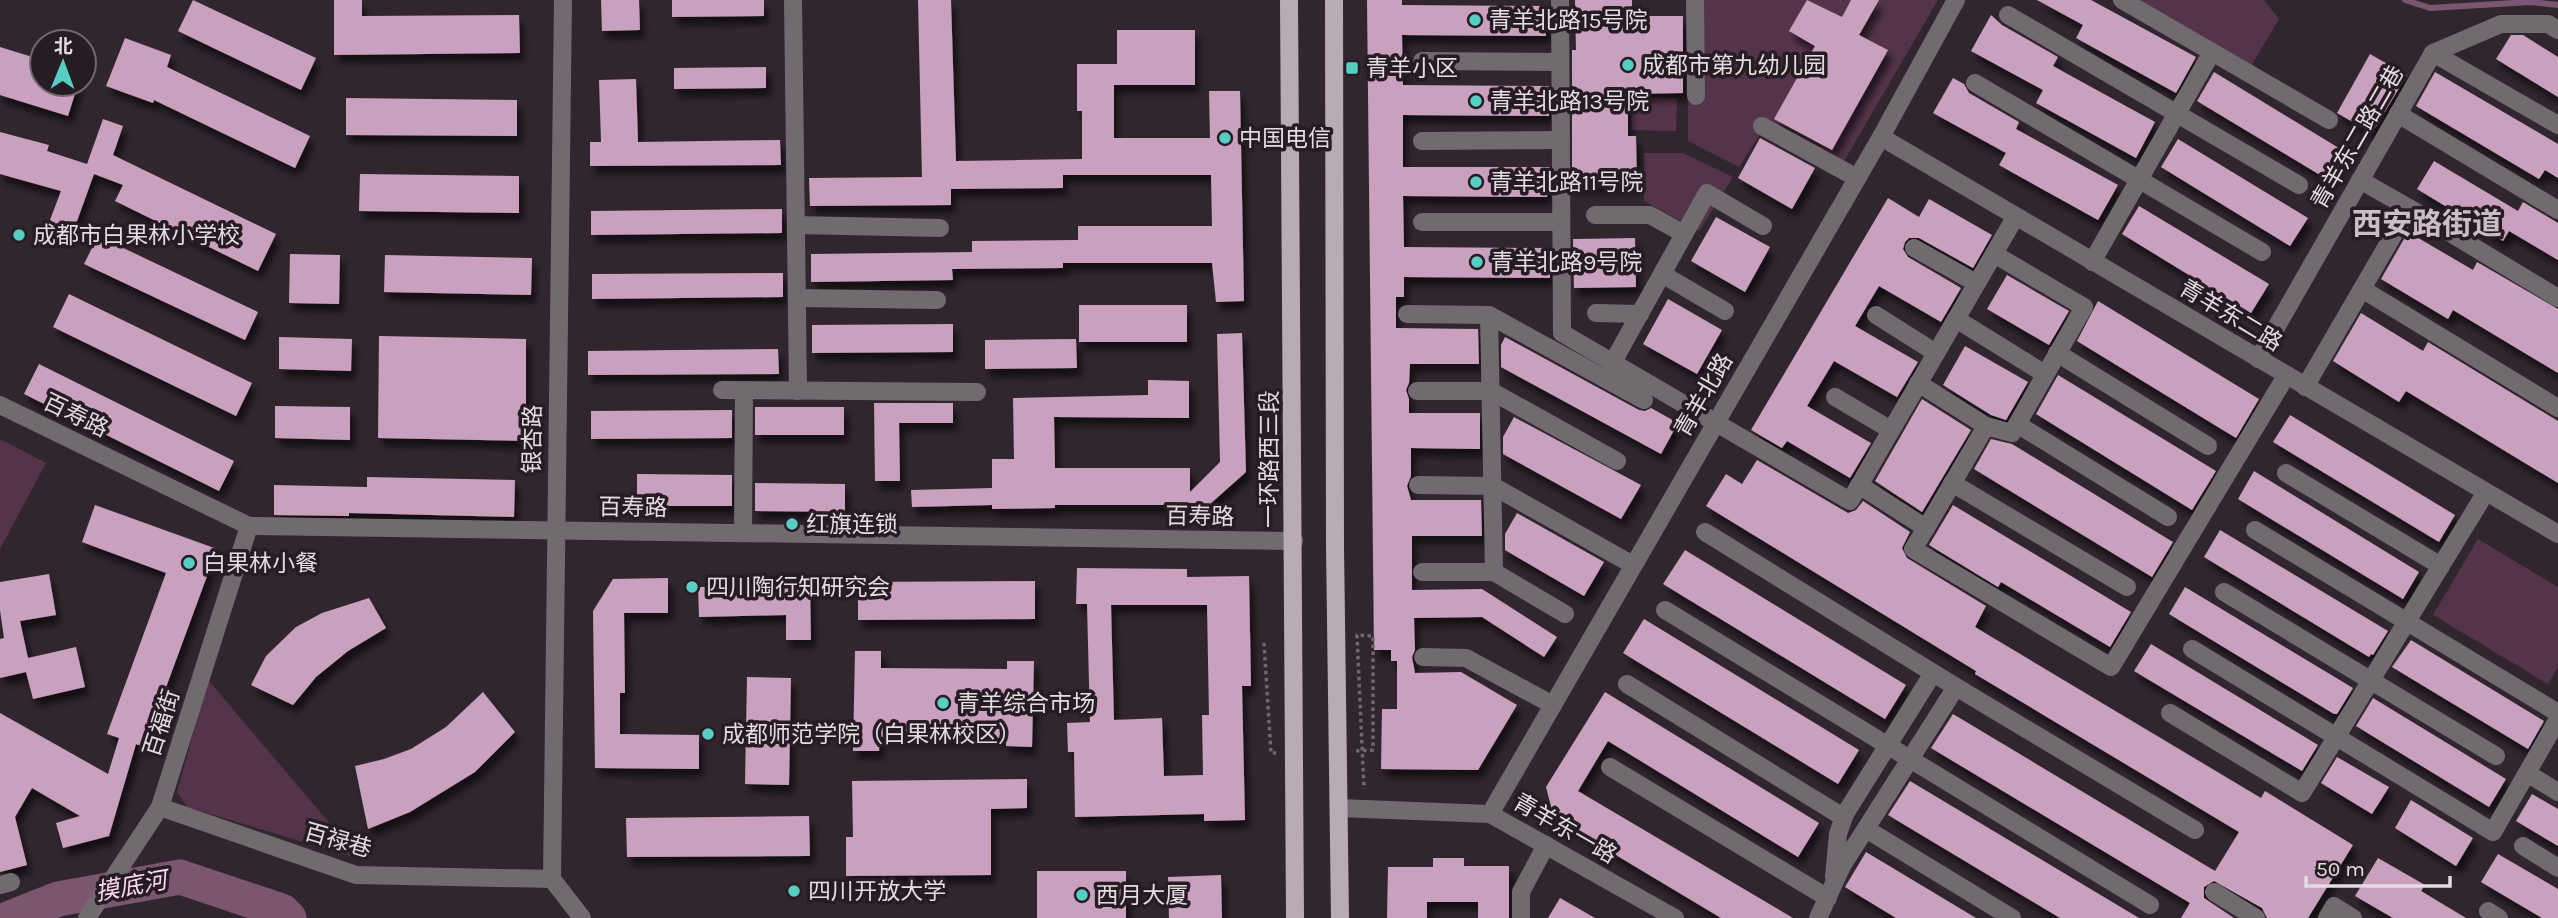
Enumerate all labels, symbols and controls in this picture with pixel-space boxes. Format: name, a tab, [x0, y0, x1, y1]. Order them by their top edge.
place label: 青羊北路15号院	[1489, 7, 1648, 34]
marker: 青羊北路15号院	[1467, 12, 1483, 28]
north arrow	[28, 28, 98, 98]
text: 北	[54, 36, 73, 58]
place label: 成都市第九幼儿园	[1642, 52, 1826, 79]
place label: 青羊小区	[1366, 55, 1458, 82]
marker: 成都市第九幼儿园	[1620, 57, 1636, 73]
marker: 青羊小区	[1344, 60, 1360, 76]
street label: 青羊东二路二巷	[2305, 61, 2409, 214]
place label: 青羊北路13号院	[1490, 88, 1649, 115]
marker: 青羊北路13号院	[1468, 93, 1484, 109]
place label: 中国电信	[1239, 125, 1331, 152]
marker: 中国电信	[1217, 130, 1233, 146]
place label: 青羊北路11号院	[1490, 169, 1643, 196]
marker: 青羊北路11号院	[1468, 174, 1484, 190]
district label: 西安路街道	[2352, 206, 2502, 242]
place label: 成都市白果林小学校	[33, 222, 240, 249]
marker: 成都市白果林小学校	[11, 227, 27, 243]
place label: 青羊北路9号院	[1491, 249, 1642, 276]
marker: 青羊北路9号院	[1469, 254, 1485, 270]
street label: 青羊东二路	[2175, 274, 2287, 357]
street label: 青羊北路	[1669, 349, 1738, 442]
street label: 百寿路	[39, 388, 113, 443]
street label: 一环路西三段	[1256, 390, 1283, 528]
street label: 银杏路	[518, 404, 547, 474]
street label: 百寿路	[598, 493, 668, 522]
street label: 百寿路	[1165, 502, 1235, 531]
place label: 红旗连锁	[806, 511, 898, 538]
marker: 红旗连锁	[784, 516, 800, 532]
place label: 白果林小餐	[203, 550, 318, 577]
marker: 白果林小餐	[181, 555, 197, 571]
place label: 四川陶行知研究会	[706, 574, 890, 601]
marker: 四川陶行知研究会	[684, 579, 700, 595]
street label: 百福街	[138, 686, 185, 760]
place label: 青羊综合市场	[957, 690, 1095, 717]
marker: 青羊综合市场	[935, 695, 951, 711]
place label: 成都师范学院（白果林校区）	[722, 721, 1021, 748]
marker: 成都师范学院（白果林校区）	[700, 726, 716, 742]
street label: 青羊东一路	[1508, 788, 1621, 869]
street label: 百禄巷	[301, 818, 375, 863]
scale bar	[2306, 844, 2450, 888]
text: 50 m	[2316, 857, 2365, 881]
water label: 摸底河	[93, 865, 173, 906]
place label: 四川开放大学	[808, 878, 946, 905]
place label: 西月大厦	[1096, 882, 1188, 909]
marker: 四川开放大学	[786, 883, 802, 899]
marker: 西月大厦	[1074, 887, 1090, 903]

